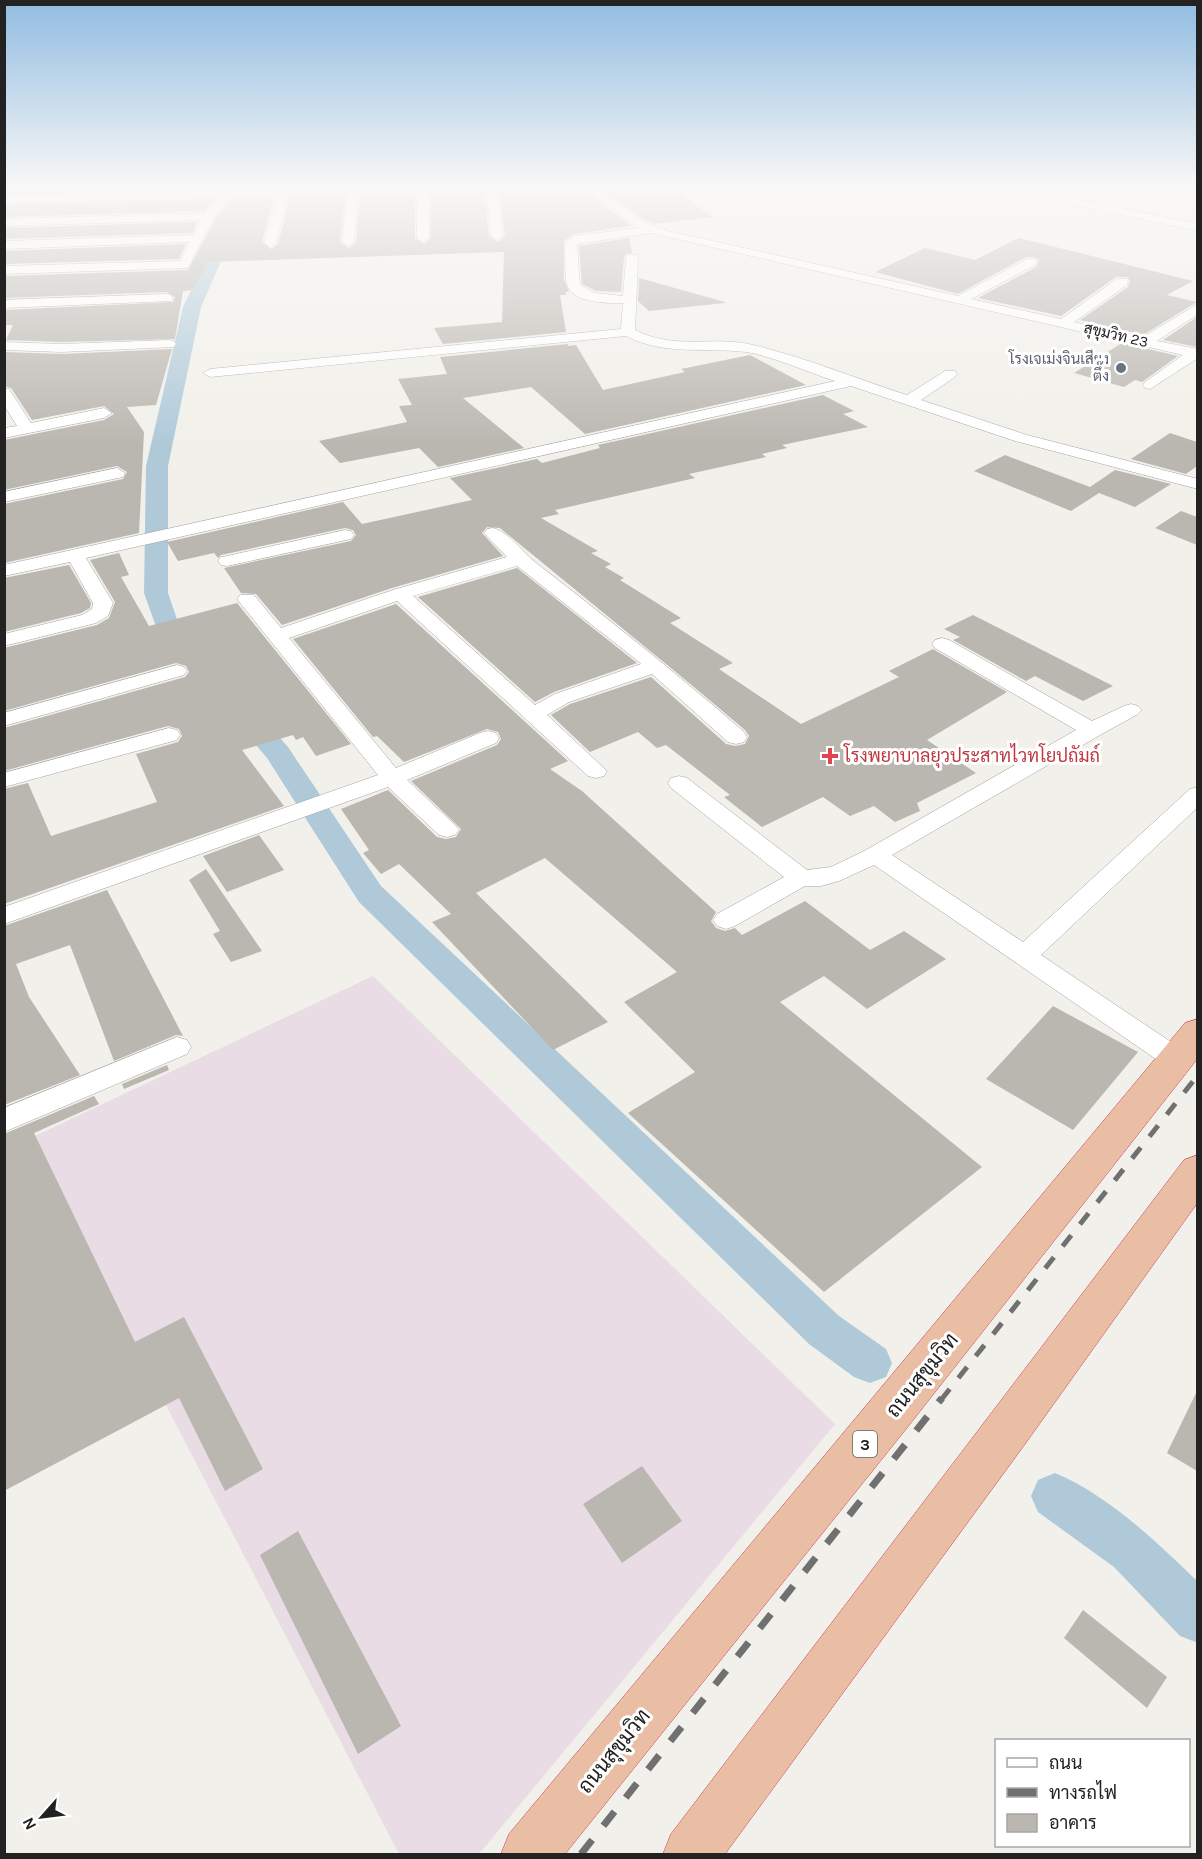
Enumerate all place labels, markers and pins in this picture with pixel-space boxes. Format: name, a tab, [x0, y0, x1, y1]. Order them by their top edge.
place label: โรงเจเม่งจินเสียง ตึ๊ง	[1008, 349, 1109, 385]
marker: โรงเจเม่งจินเสียง ตึ๊ง	[1114, 361, 1128, 375]
place label: โรงพยาบาลยุวประสาทไวทโยปถัมถ์	[843, 743, 1100, 768]
marker: โรงพยาบาลยุวประสาทไวทโยปถัมถ์	[821, 747, 839, 765]

